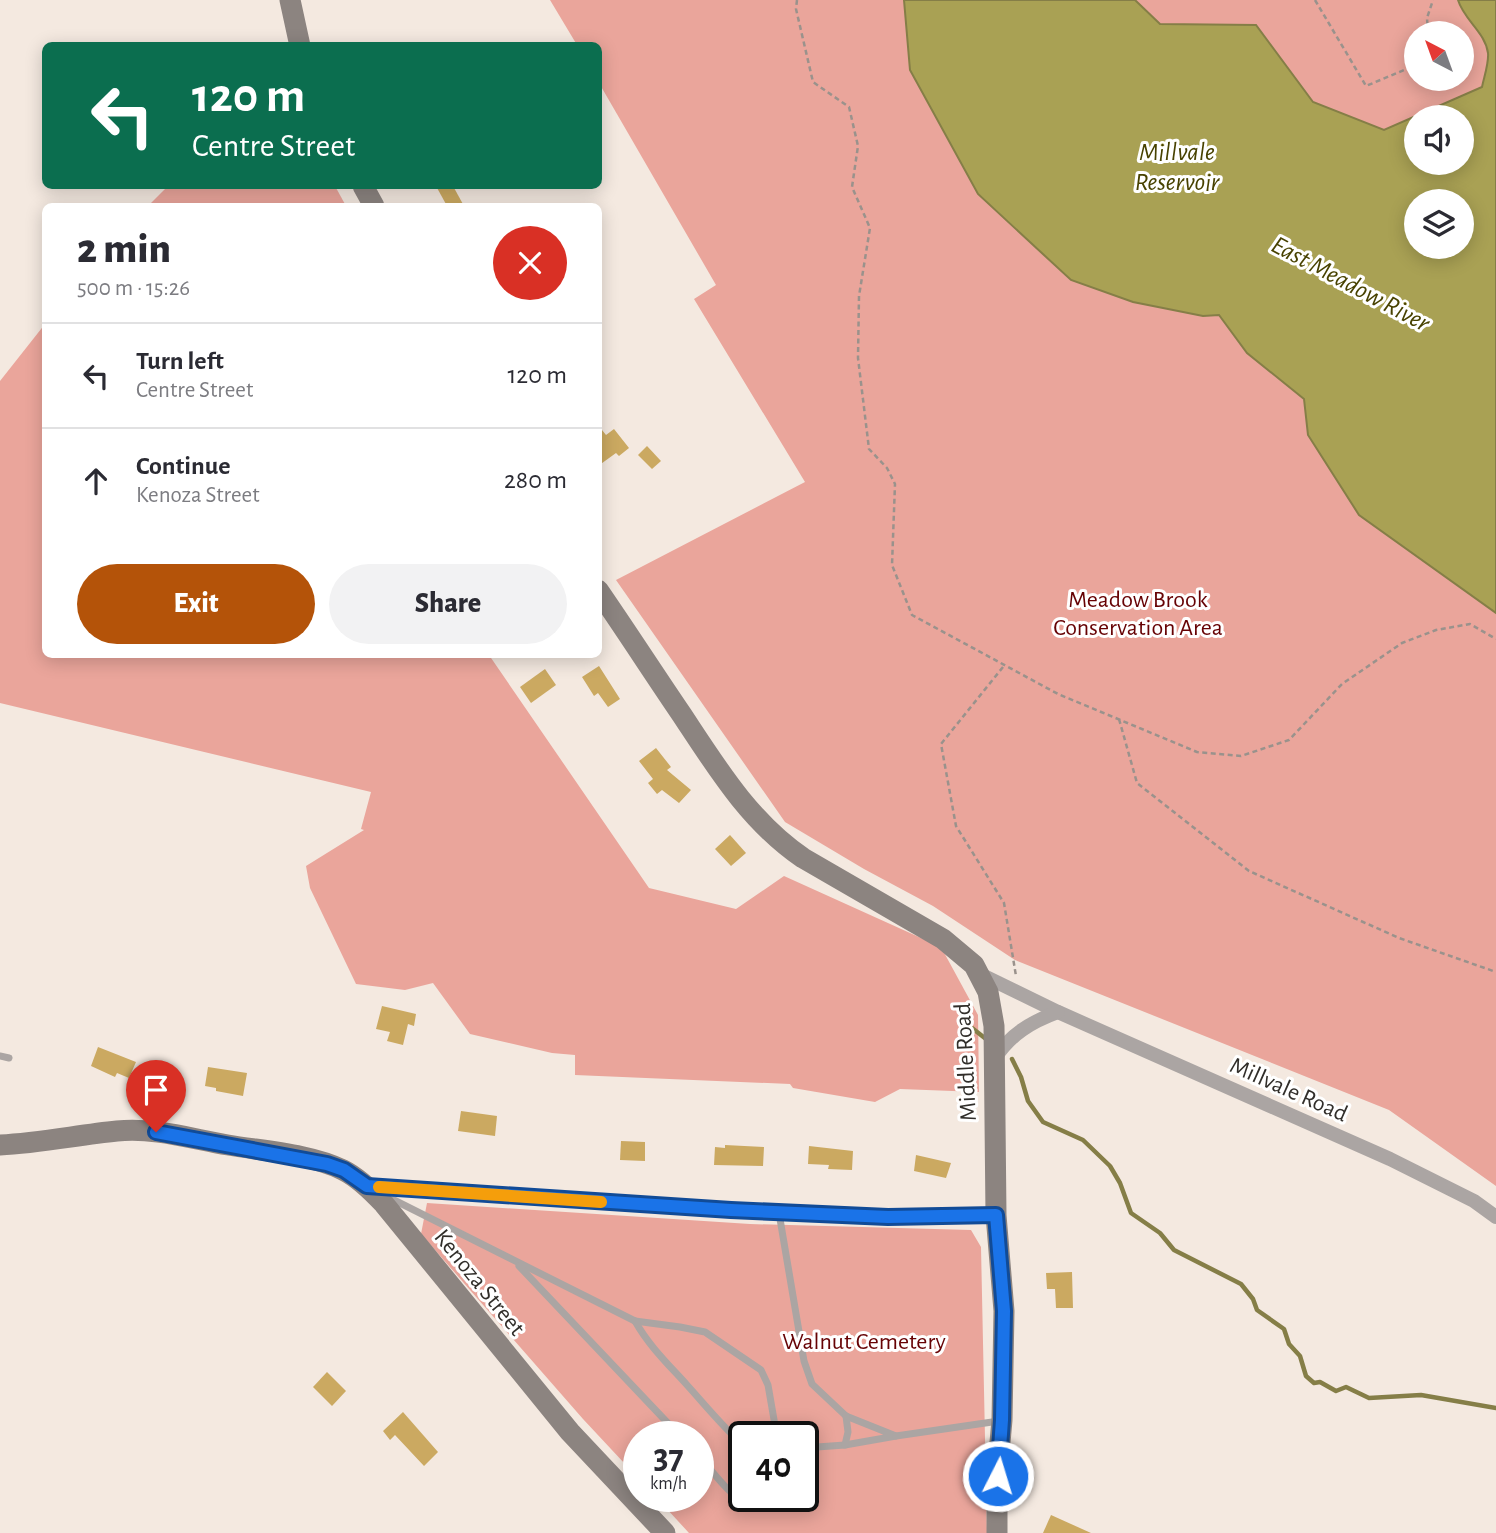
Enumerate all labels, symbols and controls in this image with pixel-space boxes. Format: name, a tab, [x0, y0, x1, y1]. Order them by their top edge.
north arrow	[1404, 21, 1474, 91]
map controls	[1404, 21, 1474, 259]
icon: left	[77, 70, 168, 161]
text: 120 m	[192, 72, 305, 121]
button: sound	[1404, 105, 1474, 175]
text: Centre Street	[192, 130, 355, 162]
water label: Millvale Reservoir	[1135, 139, 1221, 195]
button: layers	[1404, 189, 1474, 259]
button: close	[493, 226, 567, 300]
text: 2 min	[77, 228, 171, 270]
water label: East Meadow River	[1267, 231, 1435, 337]
text: 500 m · 15:26	[77, 277, 190, 300]
text: Turn left	[136, 348, 224, 374]
icon: left	[77, 357, 115, 395]
text: 120 m	[507, 362, 567, 388]
text: Centre Street	[136, 379, 253, 402]
text: Continue	[136, 453, 231, 479]
icon: ahead	[77, 462, 115, 500]
text: 280 m	[504, 467, 567, 493]
text: Kenoza Street	[136, 484, 260, 507]
button: Exit	[77, 564, 315, 644]
button: Share	[329, 564, 567, 644]
park label: Meadow Brook Conservation Area	[1053, 588, 1223, 640]
street label: Middle Road	[951, 1002, 981, 1122]
street label: Millvale Road	[1226, 1053, 1351, 1127]
pin	[126, 1060, 186, 1132]
icon: arrive	[137, 1071, 175, 1109]
street label: Kenoza Street	[429, 1225, 529, 1341]
park label: Walnut Cemetery	[782, 1330, 946, 1354]
speed limit sign: 40	[728, 1421, 819, 1512]
position arrow	[961, 1439, 1035, 1513]
text: 37	[653, 1440, 684, 1475]
text: km/h	[650, 1475, 687, 1493]

